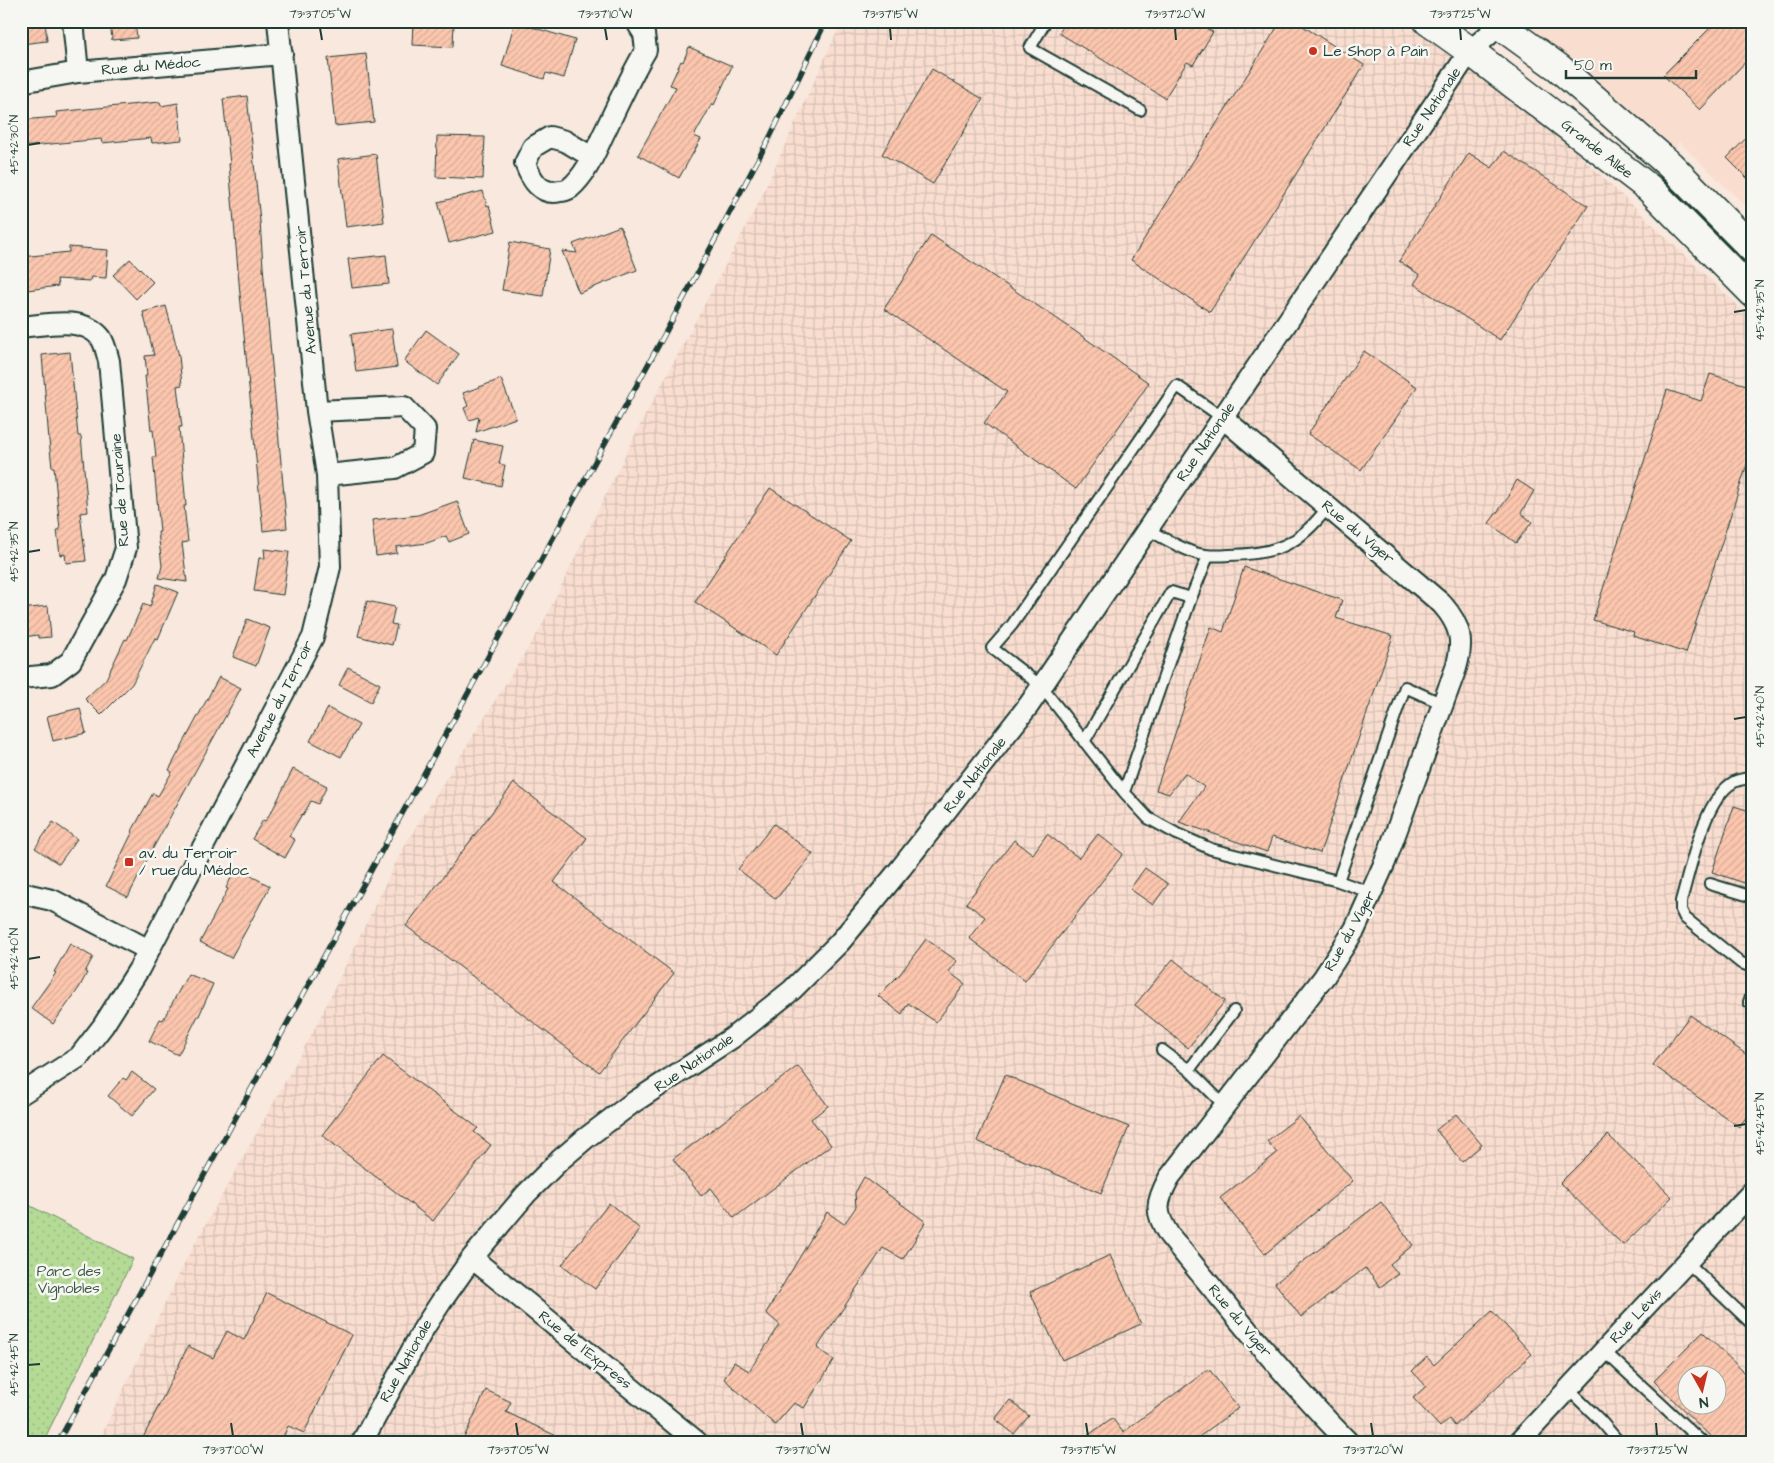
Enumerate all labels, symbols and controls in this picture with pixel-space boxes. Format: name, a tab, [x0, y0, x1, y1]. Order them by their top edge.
text: 73°37'05"W	[289, 6, 352, 23]
text: 73°37'10"W	[578, 6, 633, 23]
text: 73°37'15"W	[862, 6, 919, 23]
text: 73°37'20"W	[1145, 6, 1206, 23]
text: 73°37'25"W	[1429, 6, 1491, 23]
place label: Le Shop à Pain	[1323, 41, 1428, 62]
marker: Le Shop à Pain	[1307, 45, 1319, 57]
scale bar	[1566, 48, 1696, 80]
street label: Rue du Médoc	[100, 51, 202, 81]
text: 50 m	[1574, 55, 1612, 76]
street label: Rue Nationale	[1398, 63, 1466, 151]
text: 45°42'30"N	[6, 114, 23, 175]
street label: Grande Allée	[1557, 114, 1637, 184]
street label: Avenue du Terroir	[290, 225, 322, 355]
text: 45°42'35"N	[1752, 279, 1769, 341]
street label: Rue Nationale	[1172, 398, 1240, 486]
street label: Rue de Touraine	[106, 433, 134, 547]
street label: Rue du Viger	[1316, 495, 1399, 570]
text: 45°42'35"N	[6, 521, 23, 583]
street label: Avenue du Terroir	[241, 637, 319, 761]
text: 45°42'40"N	[1752, 685, 1769, 748]
street label: Rue Nationale	[938, 732, 1012, 818]
place label: av. du Terroir / rue du Médoc	[139, 843, 250, 881]
marker: av. du Terroir / rue du Médoc	[123, 856, 135, 868]
street label: Rue du Viger	[1319, 887, 1382, 976]
text: 45°42'40"N	[6, 927, 23, 990]
street label: Rue Nationale	[650, 1029, 738, 1097]
text: 45°42'45"N	[1752, 1092, 1769, 1156]
park label: Parc des Vignobles	[37, 1261, 102, 1300]
street label: Rue du Viger	[1202, 1280, 1277, 1363]
street label: Rue Lévis	[1605, 1283, 1667, 1348]
street label: Rue de l'Express	[534, 1306, 637, 1395]
street label: Rue Nationale	[375, 1316, 437, 1406]
text: 45°42'45"N	[6, 1333, 23, 1397]
north arrow	[1676, 1366, 1726, 1416]
text: N	[1698, 1391, 1709, 1412]
text: 73°37'00"W	[203, 1442, 264, 1459]
text: 73°37'05"W	[487, 1442, 550, 1459]
text: 73°37'10"W	[776, 1442, 831, 1459]
text: 73°37'15"W	[1060, 1442, 1117, 1459]
text: 73°37'20"W	[1343, 1442, 1404, 1459]
text: 73°37'25"W	[1626, 1442, 1688, 1459]

